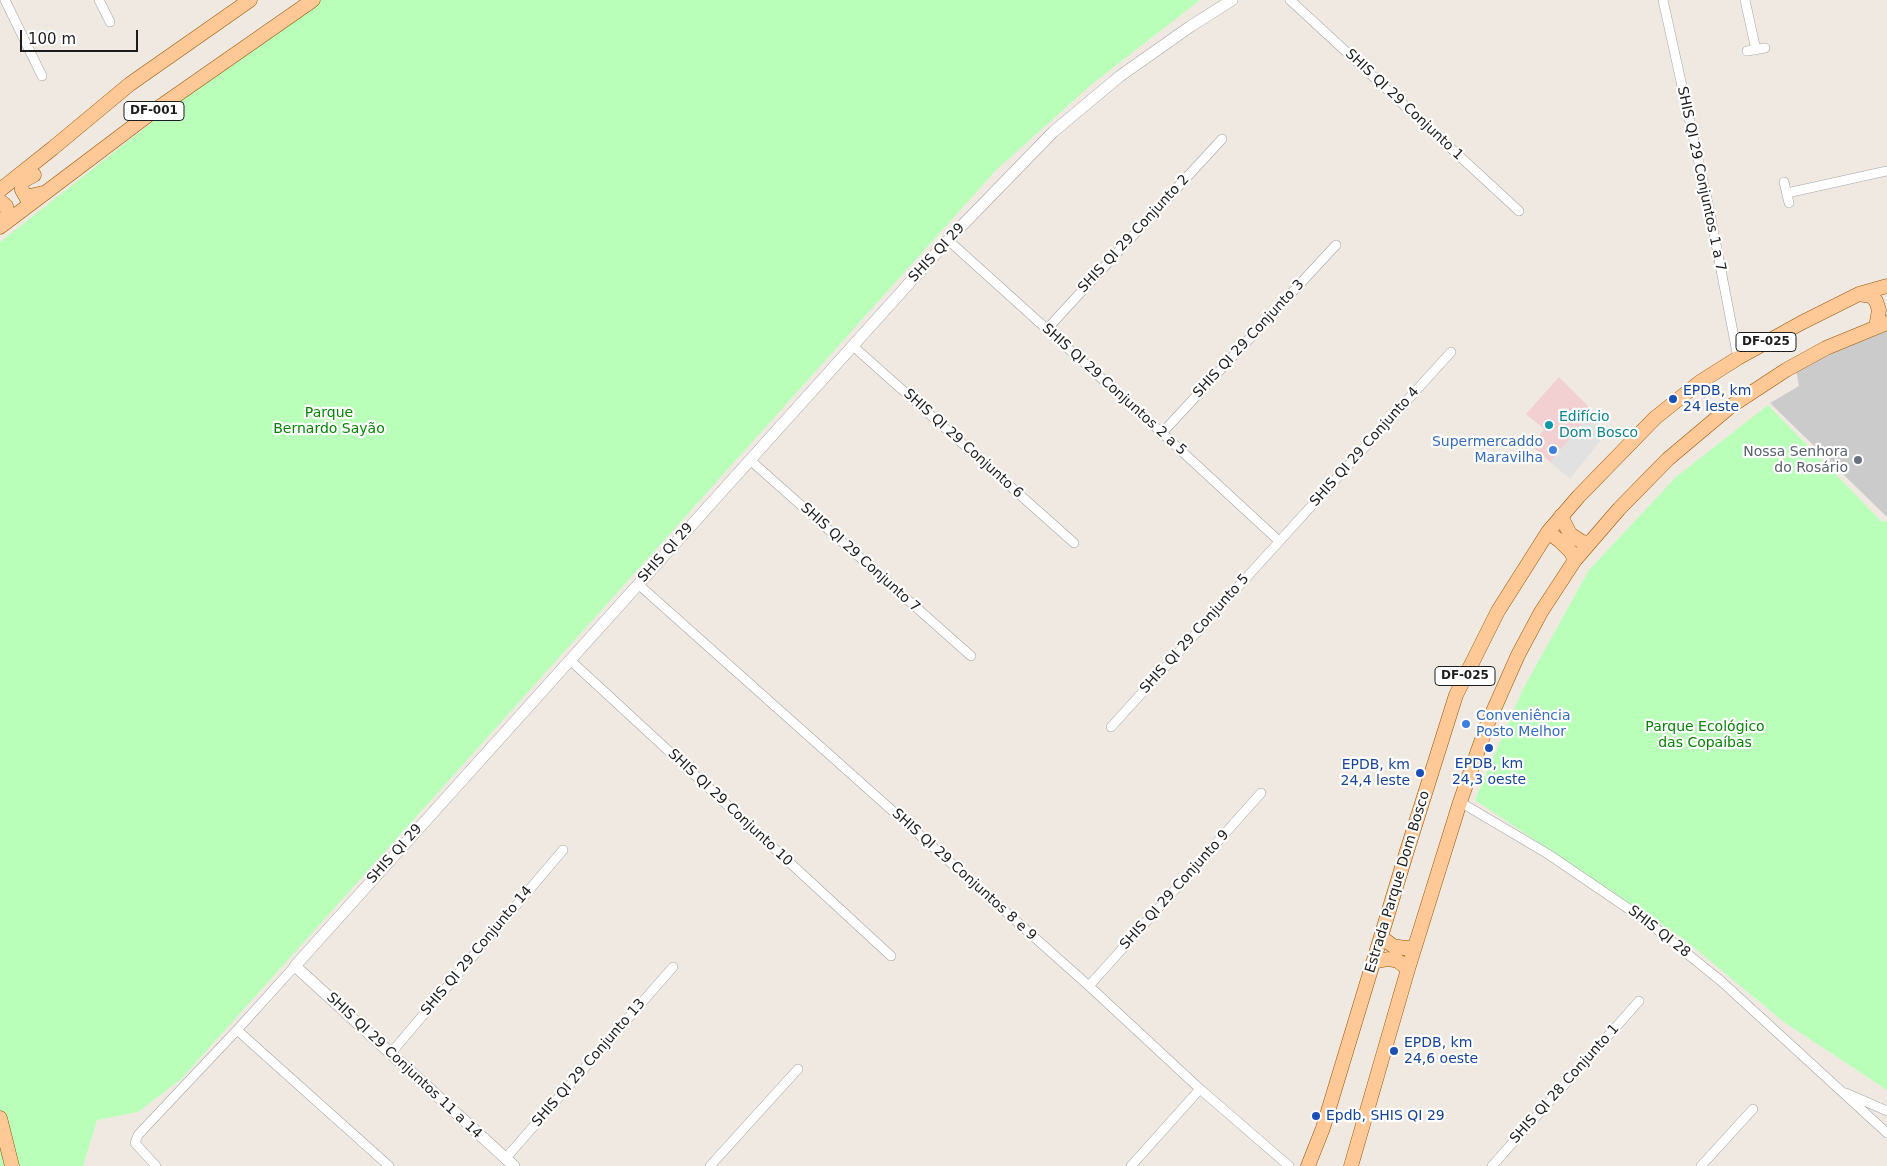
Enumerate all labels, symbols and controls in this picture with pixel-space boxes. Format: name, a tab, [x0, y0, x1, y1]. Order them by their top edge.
scale bar	[22, 20, 140, 52]
text: 100 m	[28, 30, 76, 48]
street label: SHIS QI 29 Conjunto 1	[1342, 46, 1466, 164]
street label: SHIS QI 29 Conjuntos 1 a 7	[1673, 85, 1729, 273]
road number: DF-001	[124, 102, 184, 120]
street label: SHIS QI 29 Conjunto 2	[1075, 172, 1193, 296]
street label: SHIS QI 29	[906, 220, 968, 286]
street label: SHIS QI 29 Conjunto 3	[1190, 277, 1308, 401]
street label: SHIS QI 29 Conjuntos 2 a 5	[1038, 321, 1190, 459]
road number: DF-025	[1736, 332, 1796, 352]
place label: EPDB, km 24 leste	[1683, 383, 1751, 416]
street label: SHIS QI 29 Conjunto 4	[1307, 384, 1423, 510]
street label: SHIS QI 29 Conjunto 6	[900, 386, 1026, 502]
marker: EPDB, km 24 leste	[1667, 393, 1679, 405]
park label: Parque Bernardo Sayão	[273, 405, 385, 438]
place label: Edifício Dom Bosco	[1559, 409, 1638, 442]
marker: Edifício Dom Bosco	[1543, 419, 1555, 431]
place label: Supermercaddo Maravilha	[1432, 434, 1543, 467]
marker: Supermercaddo Maravilha	[1547, 444, 1559, 456]
place label: Nossa Senhora do Rosário	[1743, 444, 1848, 477]
marker: Nossa Senhora do Rosário	[1852, 454, 1864, 466]
street label: SHIS QI 29 Conjunto 7	[797, 500, 923, 616]
street label: SHIS QI 29	[635, 520, 697, 586]
street label: SHIS QI 29 Conjunto 5	[1137, 571, 1253, 697]
road number: DF-025	[1435, 666, 1495, 686]
place label: Conveniência Posto Melhor	[1476, 708, 1571, 740]
marker: Conveniência Posto Melhor	[1460, 718, 1472, 730]
park label: Parque Ecológico das Copaíbas	[1645, 719, 1765, 752]
marker: EPDB, km 24,3 oeste	[1483, 742, 1495, 754]
street label: SHIS QI 29 Conjunto 10	[664, 746, 796, 870]
place label: EPDB, km 24,3 oeste	[1452, 756, 1526, 789]
place label: EPDB, km 24,4 leste	[1340, 757, 1410, 790]
marker: EPDB, km 24,4 leste	[1414, 767, 1426, 779]
street label: Estrada Parque Dom Bosco	[1362, 789, 1434, 975]
street label: SHIS QI 29 Conjuntos 8 e 9	[888, 806, 1040, 944]
street label: SHIS QI 29	[364, 821, 426, 887]
street label: SHIS QI 29 Conjunto 9	[1117, 827, 1233, 953]
street label: SHIS QI 29 Conjunto 14	[418, 883, 536, 1019]
street label: SHIS QI 28	[1625, 903, 1693, 961]
street label: SHIS QI 29 Conjuntos 11 a 14	[323, 989, 485, 1143]
street label: SHIS QI 29 Conjunto 13	[529, 996, 649, 1130]
street label: SHIS QI 28 Conjunto 1	[1507, 1021, 1623, 1147]
place label: EPDB, km 24,6 oeste	[1404, 1035, 1478, 1068]
marker: EPDB, km 24,6 oeste	[1388, 1045, 1400, 1057]
place label: Epdb, SHIS QI 29	[1326, 1108, 1445, 1124]
marker: Epdb, SHIS QI 29	[1310, 1110, 1322, 1122]

